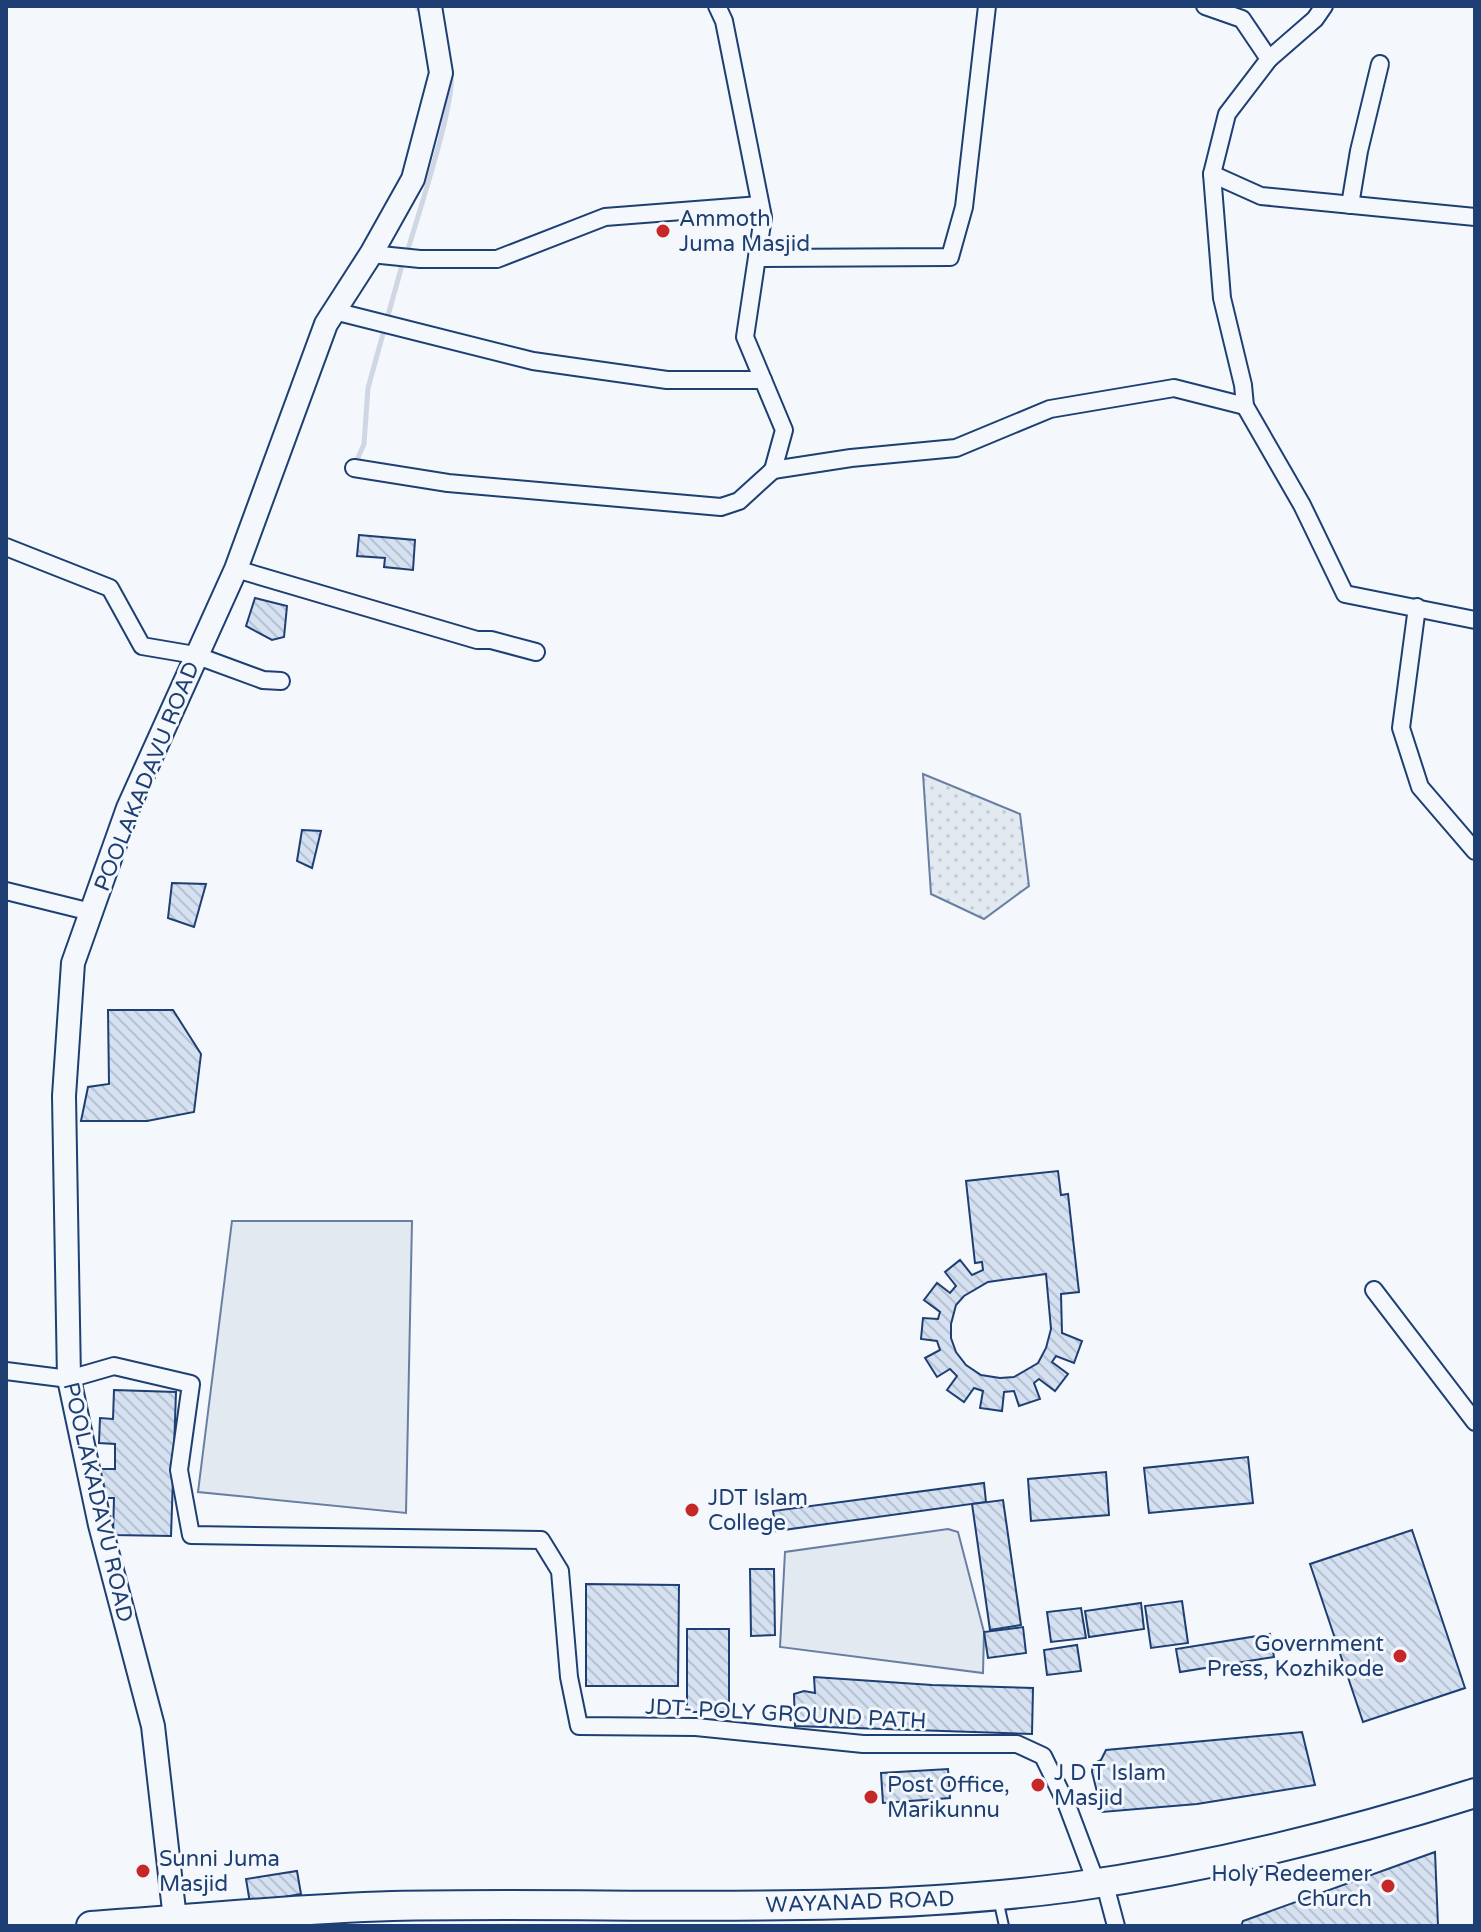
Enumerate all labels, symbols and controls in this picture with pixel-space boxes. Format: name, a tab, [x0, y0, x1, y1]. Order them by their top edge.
place label: Ammoth Juma Masjid	[679, 206, 810, 257]
marker: Ammoth Juma Masjid	[654, 222, 672, 240]
street label: POOLAKADAVU ROAD	[89, 658, 205, 895]
street label: POOLAKADAVU ROAD	[58, 1380, 138, 1625]
place label: JDT Islam College	[708, 1485, 808, 1536]
marker: JDT Islam College	[683, 1501, 701, 1519]
place label: Government Press, Kozhikode	[1207, 1631, 1384, 1682]
marker: Government Press, Kozhikode	[1391, 1647, 1409, 1665]
street label: JDT- POLY GROUND PATH	[645, 1694, 927, 1734]
place label: J D T Islam Masjid	[1054, 1760, 1166, 1811]
place label: Post Office, Marikunnu	[887, 1772, 1010, 1823]
marker: J D T Islam Masjid	[1029, 1776, 1047, 1794]
marker: Post Office, Marikunnu	[862, 1788, 880, 1806]
place label: Sunni Juma Masjid	[159, 1846, 280, 1897]
place label: Holy Redeemer Church	[1211, 1861, 1373, 1912]
marker: Sunni Juma Masjid	[134, 1862, 152, 1880]
marker: Holy Redeemer Church	[1379, 1877, 1397, 1895]
street label: WAYANAD ROAD	[765, 1886, 955, 1918]

